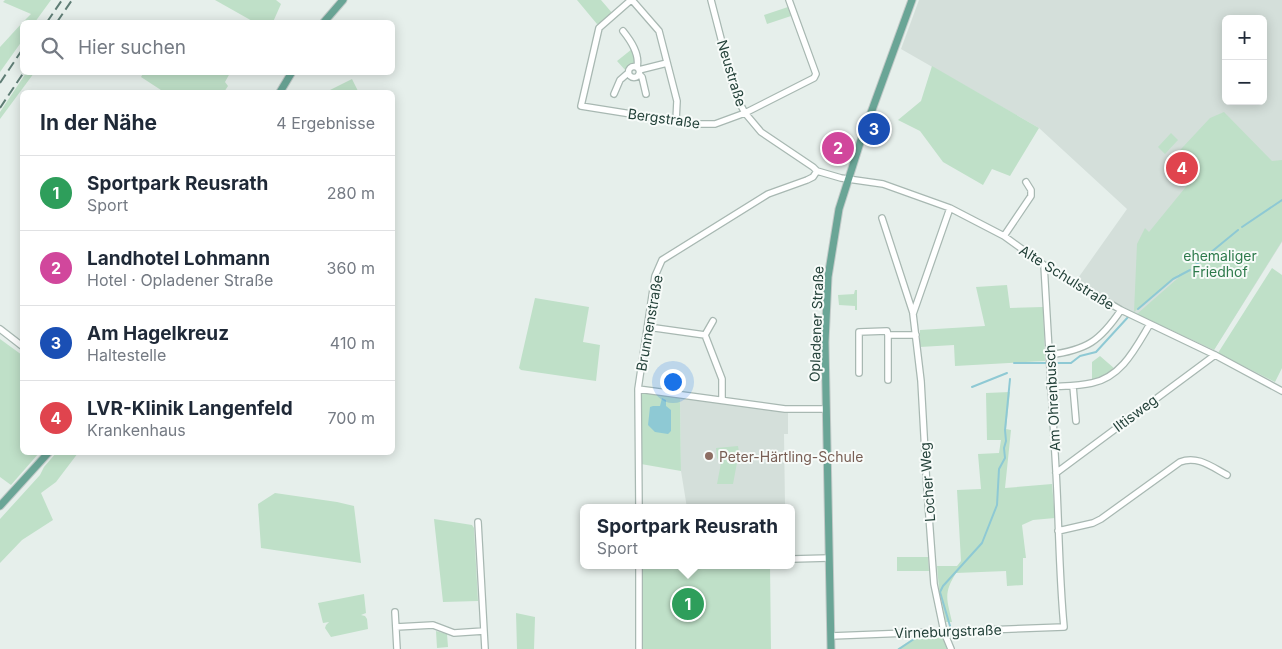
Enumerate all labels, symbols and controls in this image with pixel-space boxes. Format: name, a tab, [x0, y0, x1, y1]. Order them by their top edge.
map controls	[1222, 15, 1267, 105]
button: +	[1222, 15, 1267, 60]
search box	[20, 20, 395, 75]
icon: search	[38, 34, 66, 62]
text: Hier suchen	[78, 36, 186, 59]
street label: Neustraße	[714, 38, 750, 108]
button: −	[1222, 60, 1267, 105]
street label: Bergstraße	[627, 105, 701, 131]
text: In der Nähe	[40, 110, 157, 135]
pin: 3	[858, 110, 890, 148]
text: 4 Ergebnisse	[276, 113, 375, 133]
pin: 2	[822, 129, 854, 167]
pin: 4	[1166, 149, 1198, 187]
text: Sportpark Reusrath	[87, 172, 268, 195]
text: 1	[53, 183, 59, 203]
text: 280 m	[327, 183, 375, 203]
text: Sport	[87, 195, 128, 215]
street label: Alte Schulstraße	[1016, 241, 1118, 313]
text: Landhotel Lohmann	[87, 247, 270, 270]
park label: ehemaliger Friedhof	[1183, 247, 1257, 280]
text: 2	[51, 258, 61, 278]
text: 360 m	[327, 258, 375, 278]
street label: Opladener Straße	[805, 266, 827, 382]
text: Hotel · Opladener Straße	[87, 270, 273, 290]
street label: Brunnenstraße	[632, 273, 666, 373]
text: Am Hagelkreuz	[87, 322, 229, 345]
text: 3	[51, 333, 61, 353]
text: 410 m	[330, 333, 375, 353]
street label: Am Ohrenbusch	[1041, 344, 1063, 452]
text: Haltestelle	[87, 345, 166, 365]
your location	[660, 369, 686, 395]
street label: Iltisweg	[1110, 391, 1160, 435]
text: LVR-Klinik Langenfeld	[87, 397, 293, 420]
text: 4	[51, 408, 61, 428]
text: 700 m	[327, 408, 375, 428]
text: Krankenhaus	[87, 420, 186, 440]
street label: Locher Weg	[916, 442, 938, 522]
place label: Peter-Härtling-Schule	[719, 448, 863, 465]
marker: Peter-Härtling-Schule	[703, 450, 715, 462]
popup	[580, 504, 795, 569]
text: Sportpark Reusrath	[597, 515, 778, 538]
text: Sport	[597, 538, 638, 558]
pin: 1	[672, 585, 704, 623]
street label: Virneburgstraße	[894, 621, 1002, 641]

